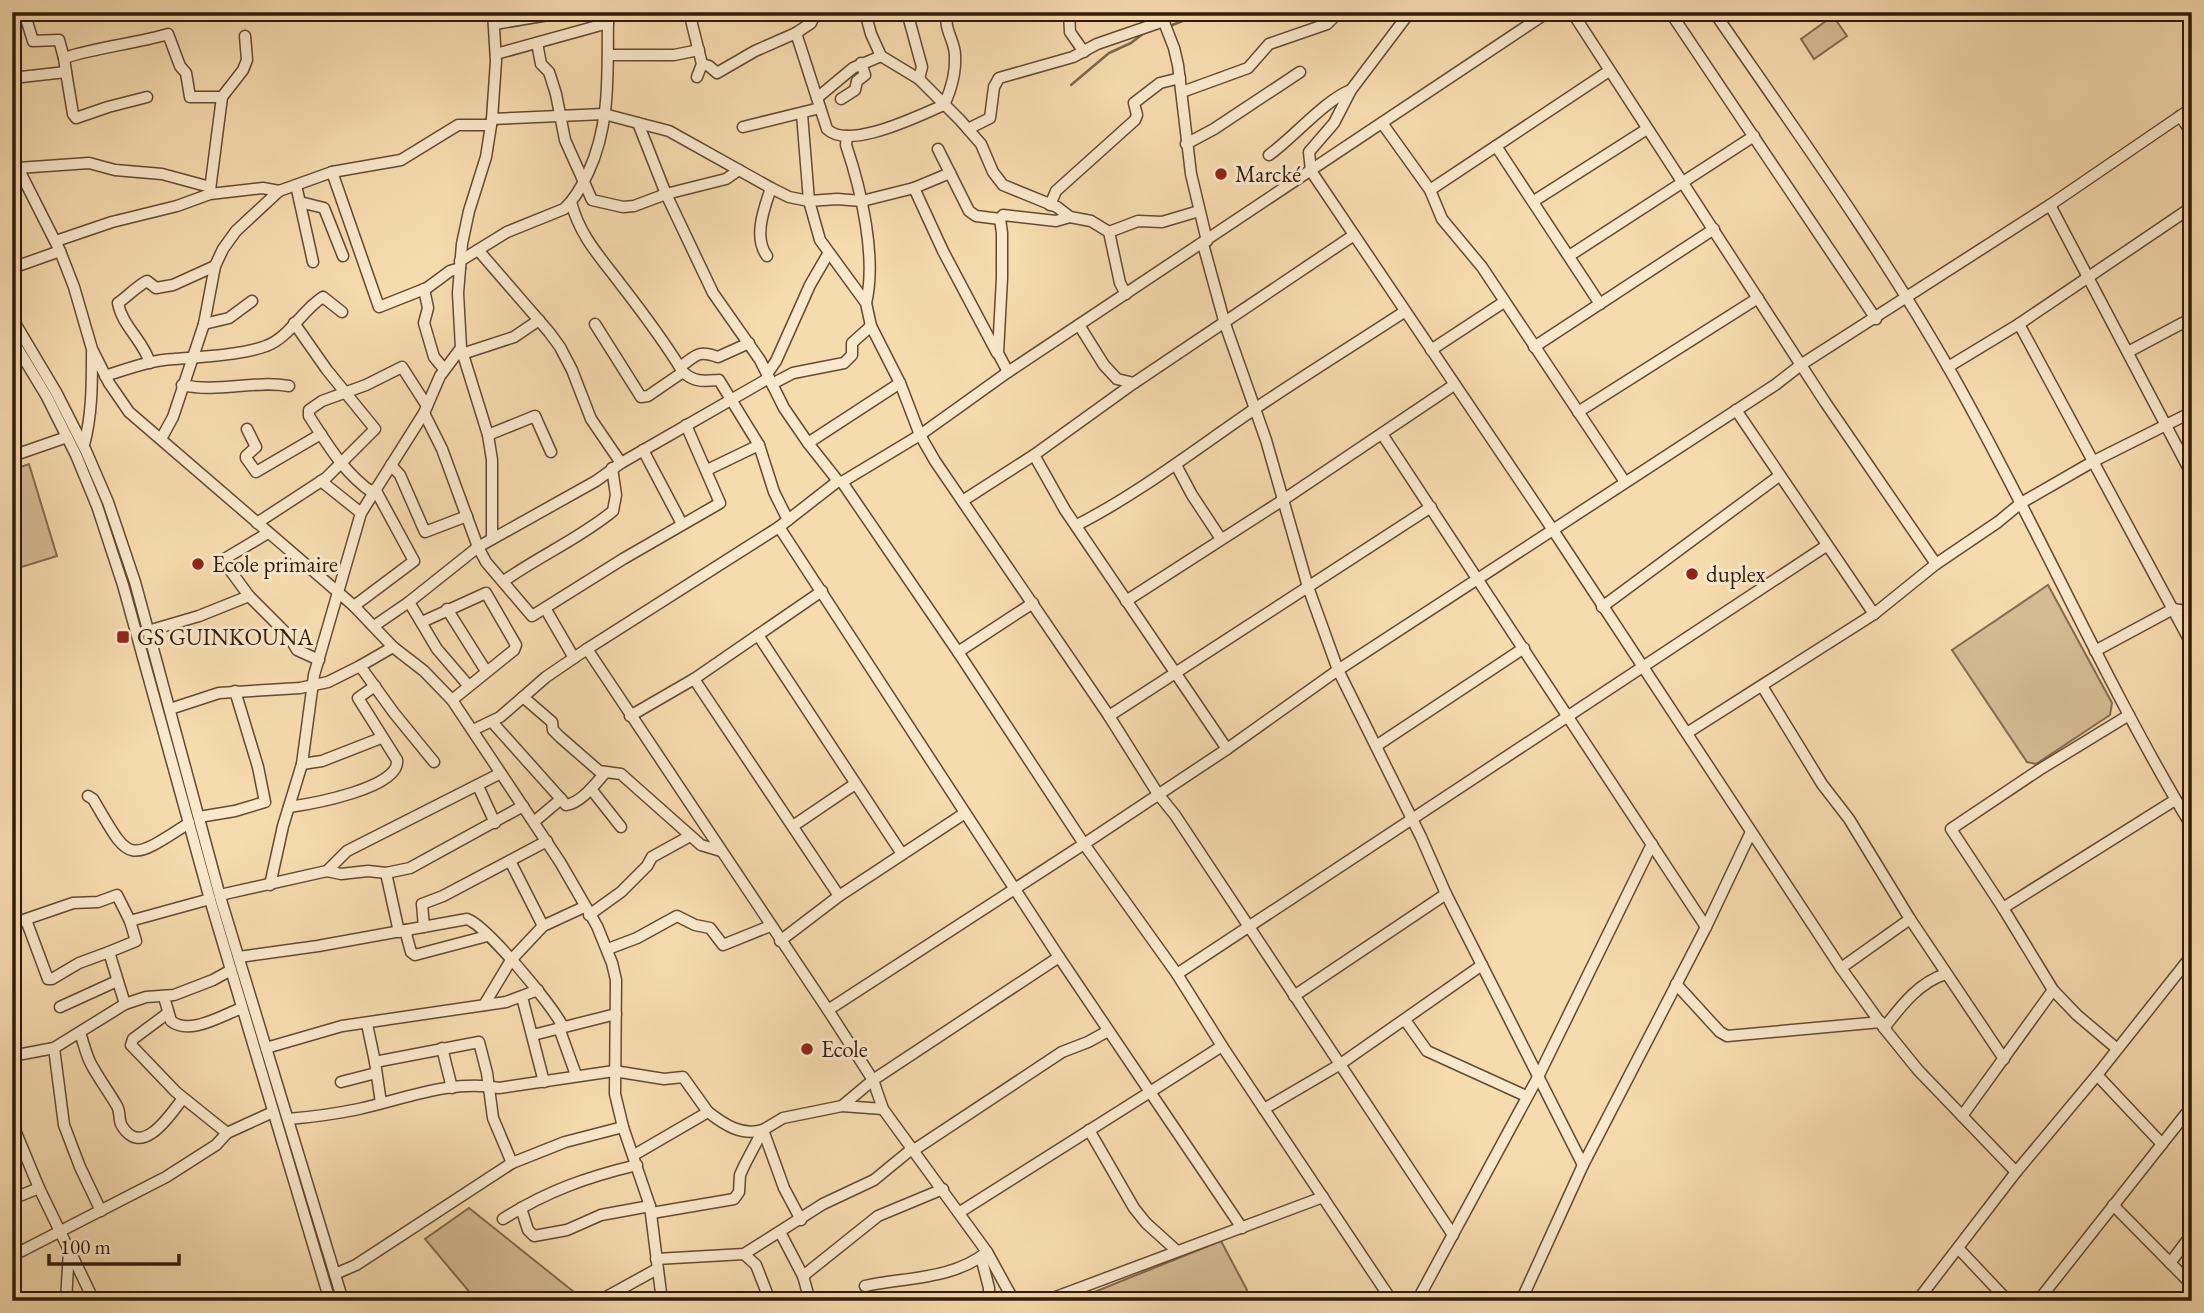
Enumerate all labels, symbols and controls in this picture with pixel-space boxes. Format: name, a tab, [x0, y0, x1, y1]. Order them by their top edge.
place label: Marcké	[1235, 159, 1301, 189]
marker: Marcké	[1213, 166, 1229, 182]
place label: Ecole primaire	[212, 549, 338, 579]
marker: Ecole primaire	[190, 556, 206, 572]
place label: duplex	[1706, 559, 1765, 589]
marker: duplex	[1684, 566, 1700, 582]
place label: GS GUINKOUNA	[137, 622, 314, 652]
marker: GS GUINKOUNA	[115, 629, 131, 645]
place label: Ecole	[821, 1034, 868, 1064]
marker: Ecole	[799, 1041, 815, 1057]
scale bar	[49, 1222, 178, 1266]
text: 100 m	[60, 1233, 111, 1260]

